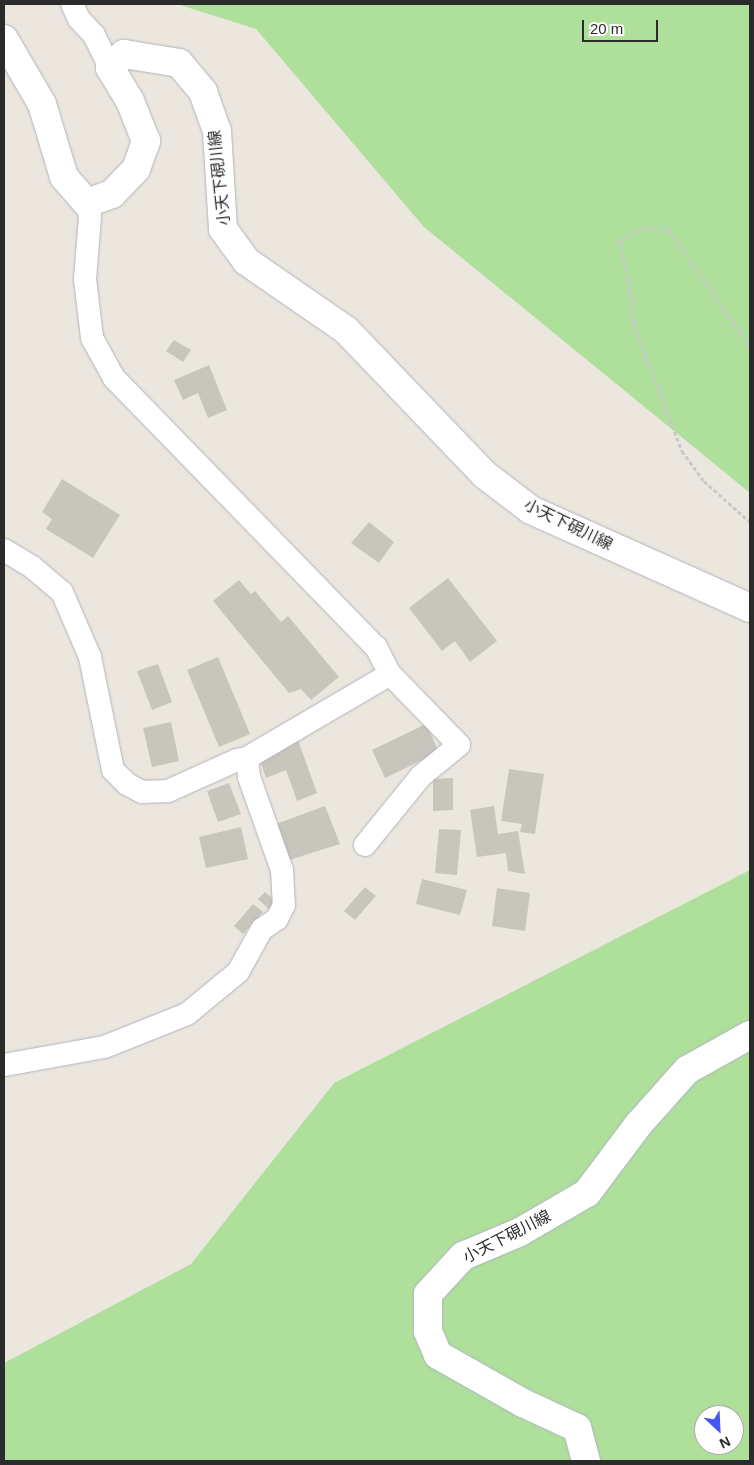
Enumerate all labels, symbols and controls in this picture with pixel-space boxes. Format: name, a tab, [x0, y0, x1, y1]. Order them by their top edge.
scale bar	[584, 10, 660, 42]
text: 20 m	[590, 20, 623, 37]
street label: 小天下硯川線	[205, 129, 235, 227]
street label: 小天下硯川線	[521, 495, 615, 555]
street label: 小天下硯川線	[460, 1207, 554, 1267]
north arrow	[694, 1405, 744, 1455]
text: N	[717, 1433, 733, 1452]

